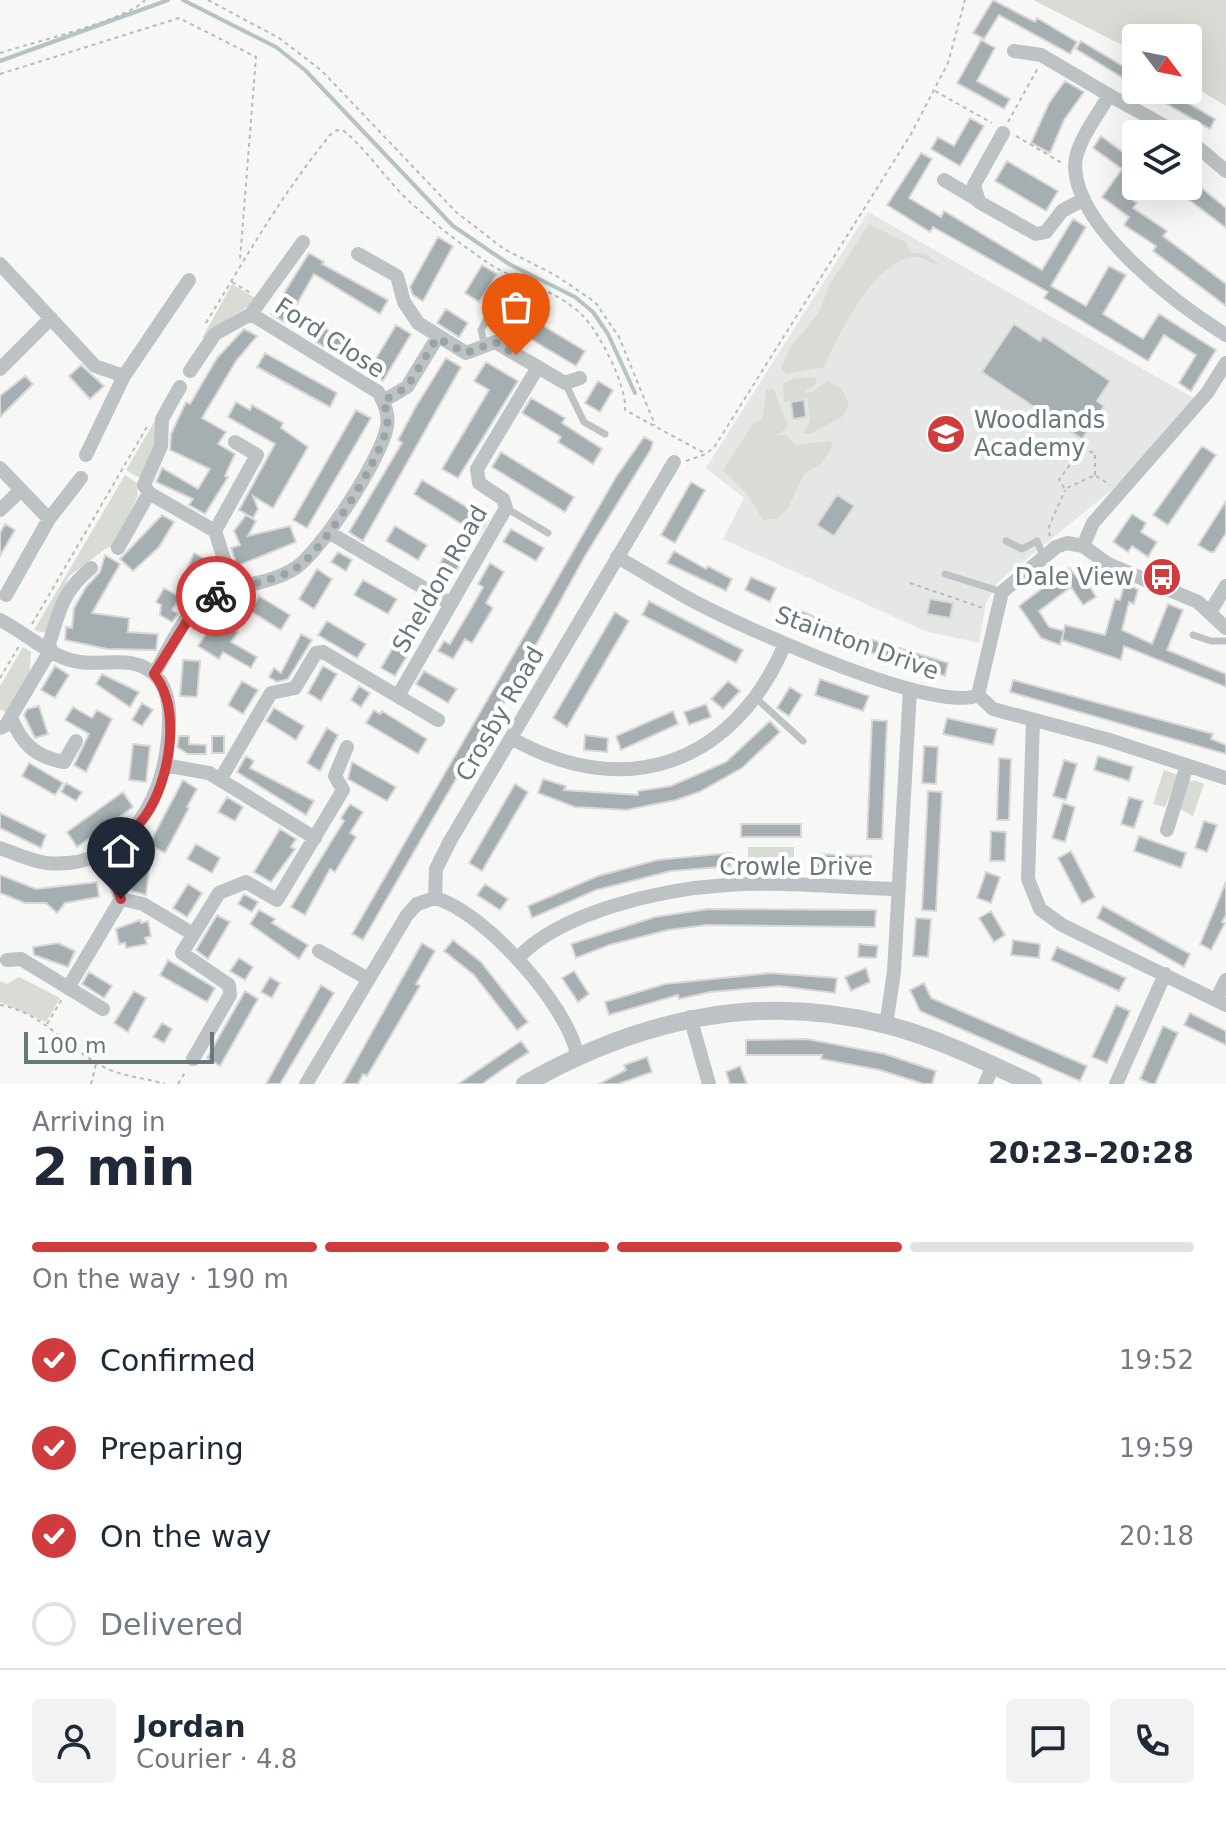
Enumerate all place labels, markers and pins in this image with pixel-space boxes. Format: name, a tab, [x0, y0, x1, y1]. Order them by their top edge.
pin	[482, 273, 550, 355]
place label: Woodlands Academy	[974, 406, 1105, 462]
school or university icon: Woodlands Academy	[925, 413, 967, 455]
bus stop icon: Dale View	[1141, 556, 1183, 598]
place label: Dale View	[1015, 563, 1134, 591]
pin	[87, 817, 155, 899]

